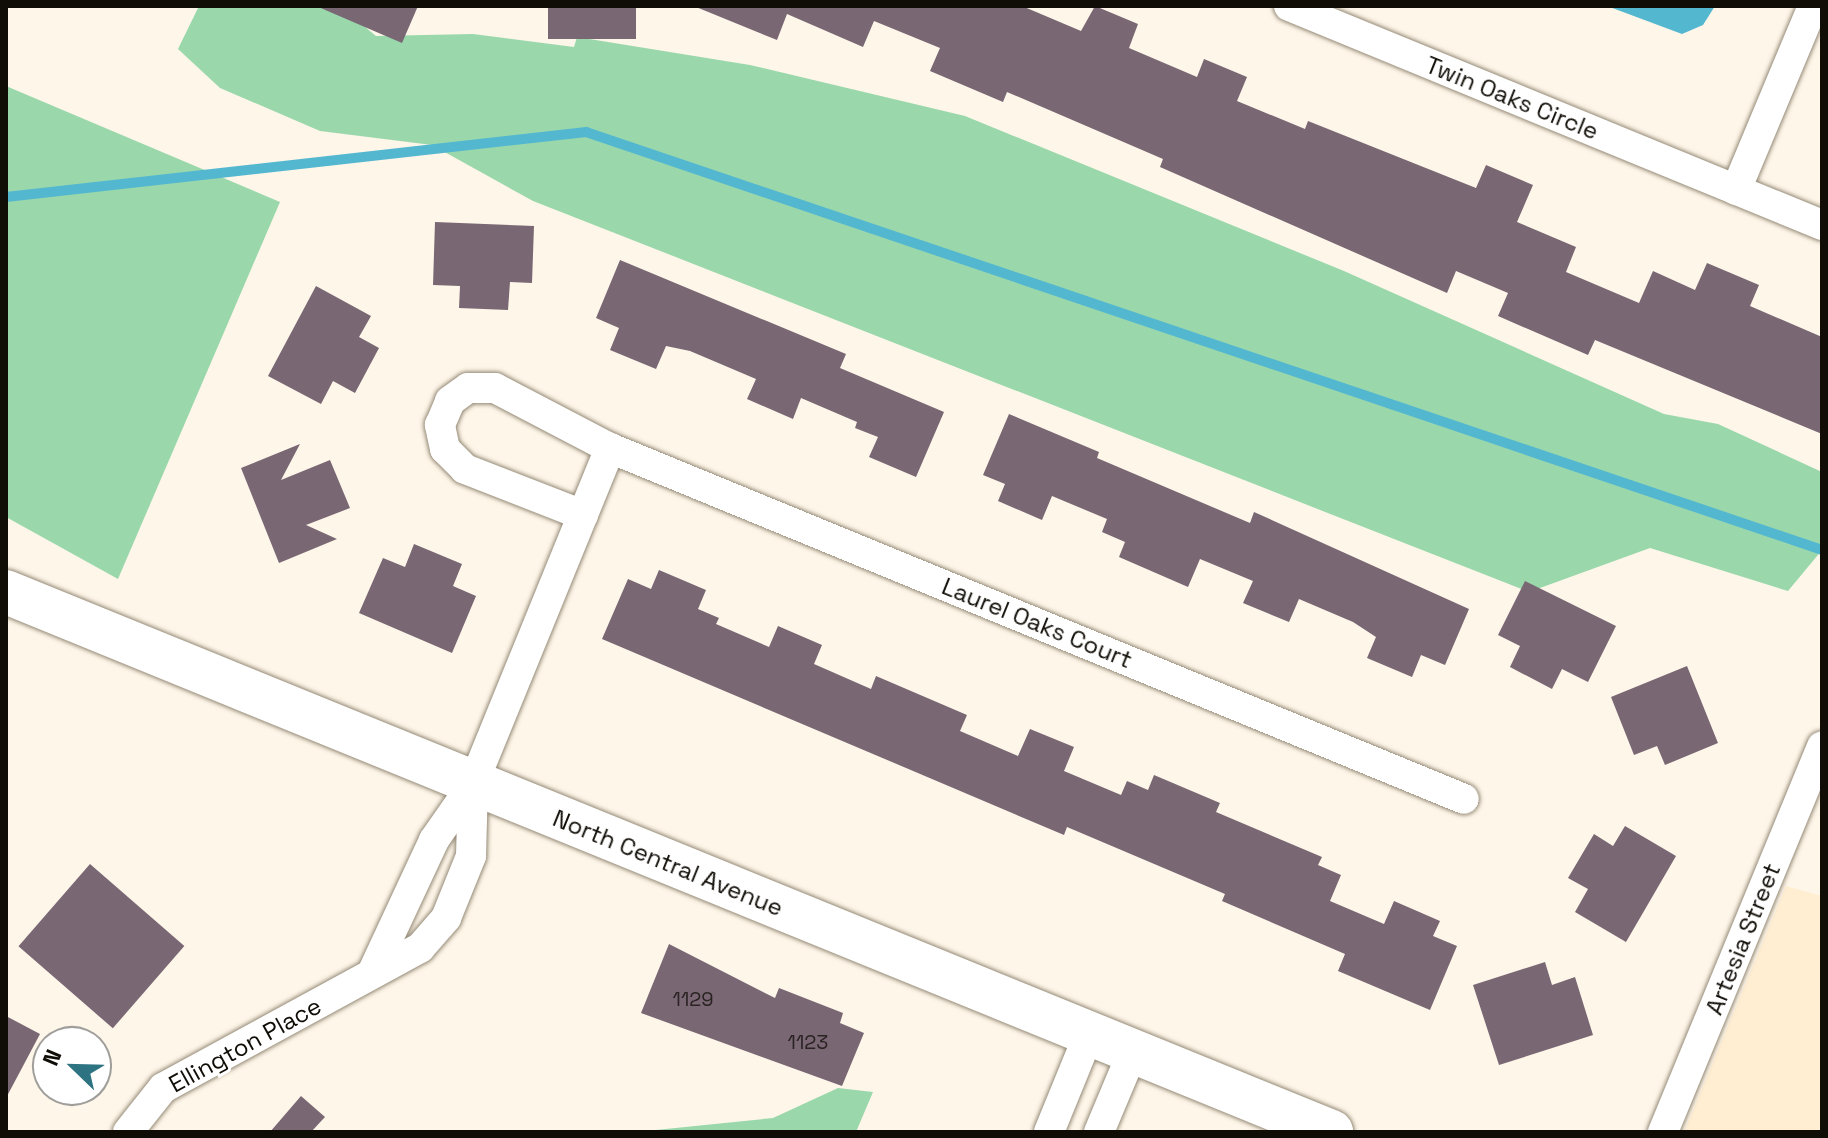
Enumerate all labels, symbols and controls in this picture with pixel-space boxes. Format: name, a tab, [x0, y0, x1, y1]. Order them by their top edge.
street label: Twin Oaks Circle	[1421, 50, 1603, 146]
street label: Laurel Oaks Court	[938, 572, 1136, 674]
street label: North Central Avenue	[549, 804, 787, 922]
street label: Artesia Street	[1700, 859, 1786, 1019]
house number: 1129	[673, 987, 713, 1011]
street label: Ellington Place	[164, 991, 326, 1099]
north arrow	[32, 1026, 112, 1106]
house number: 1123	[788, 1030, 828, 1054]
text: N	[36, 1045, 68, 1070]

